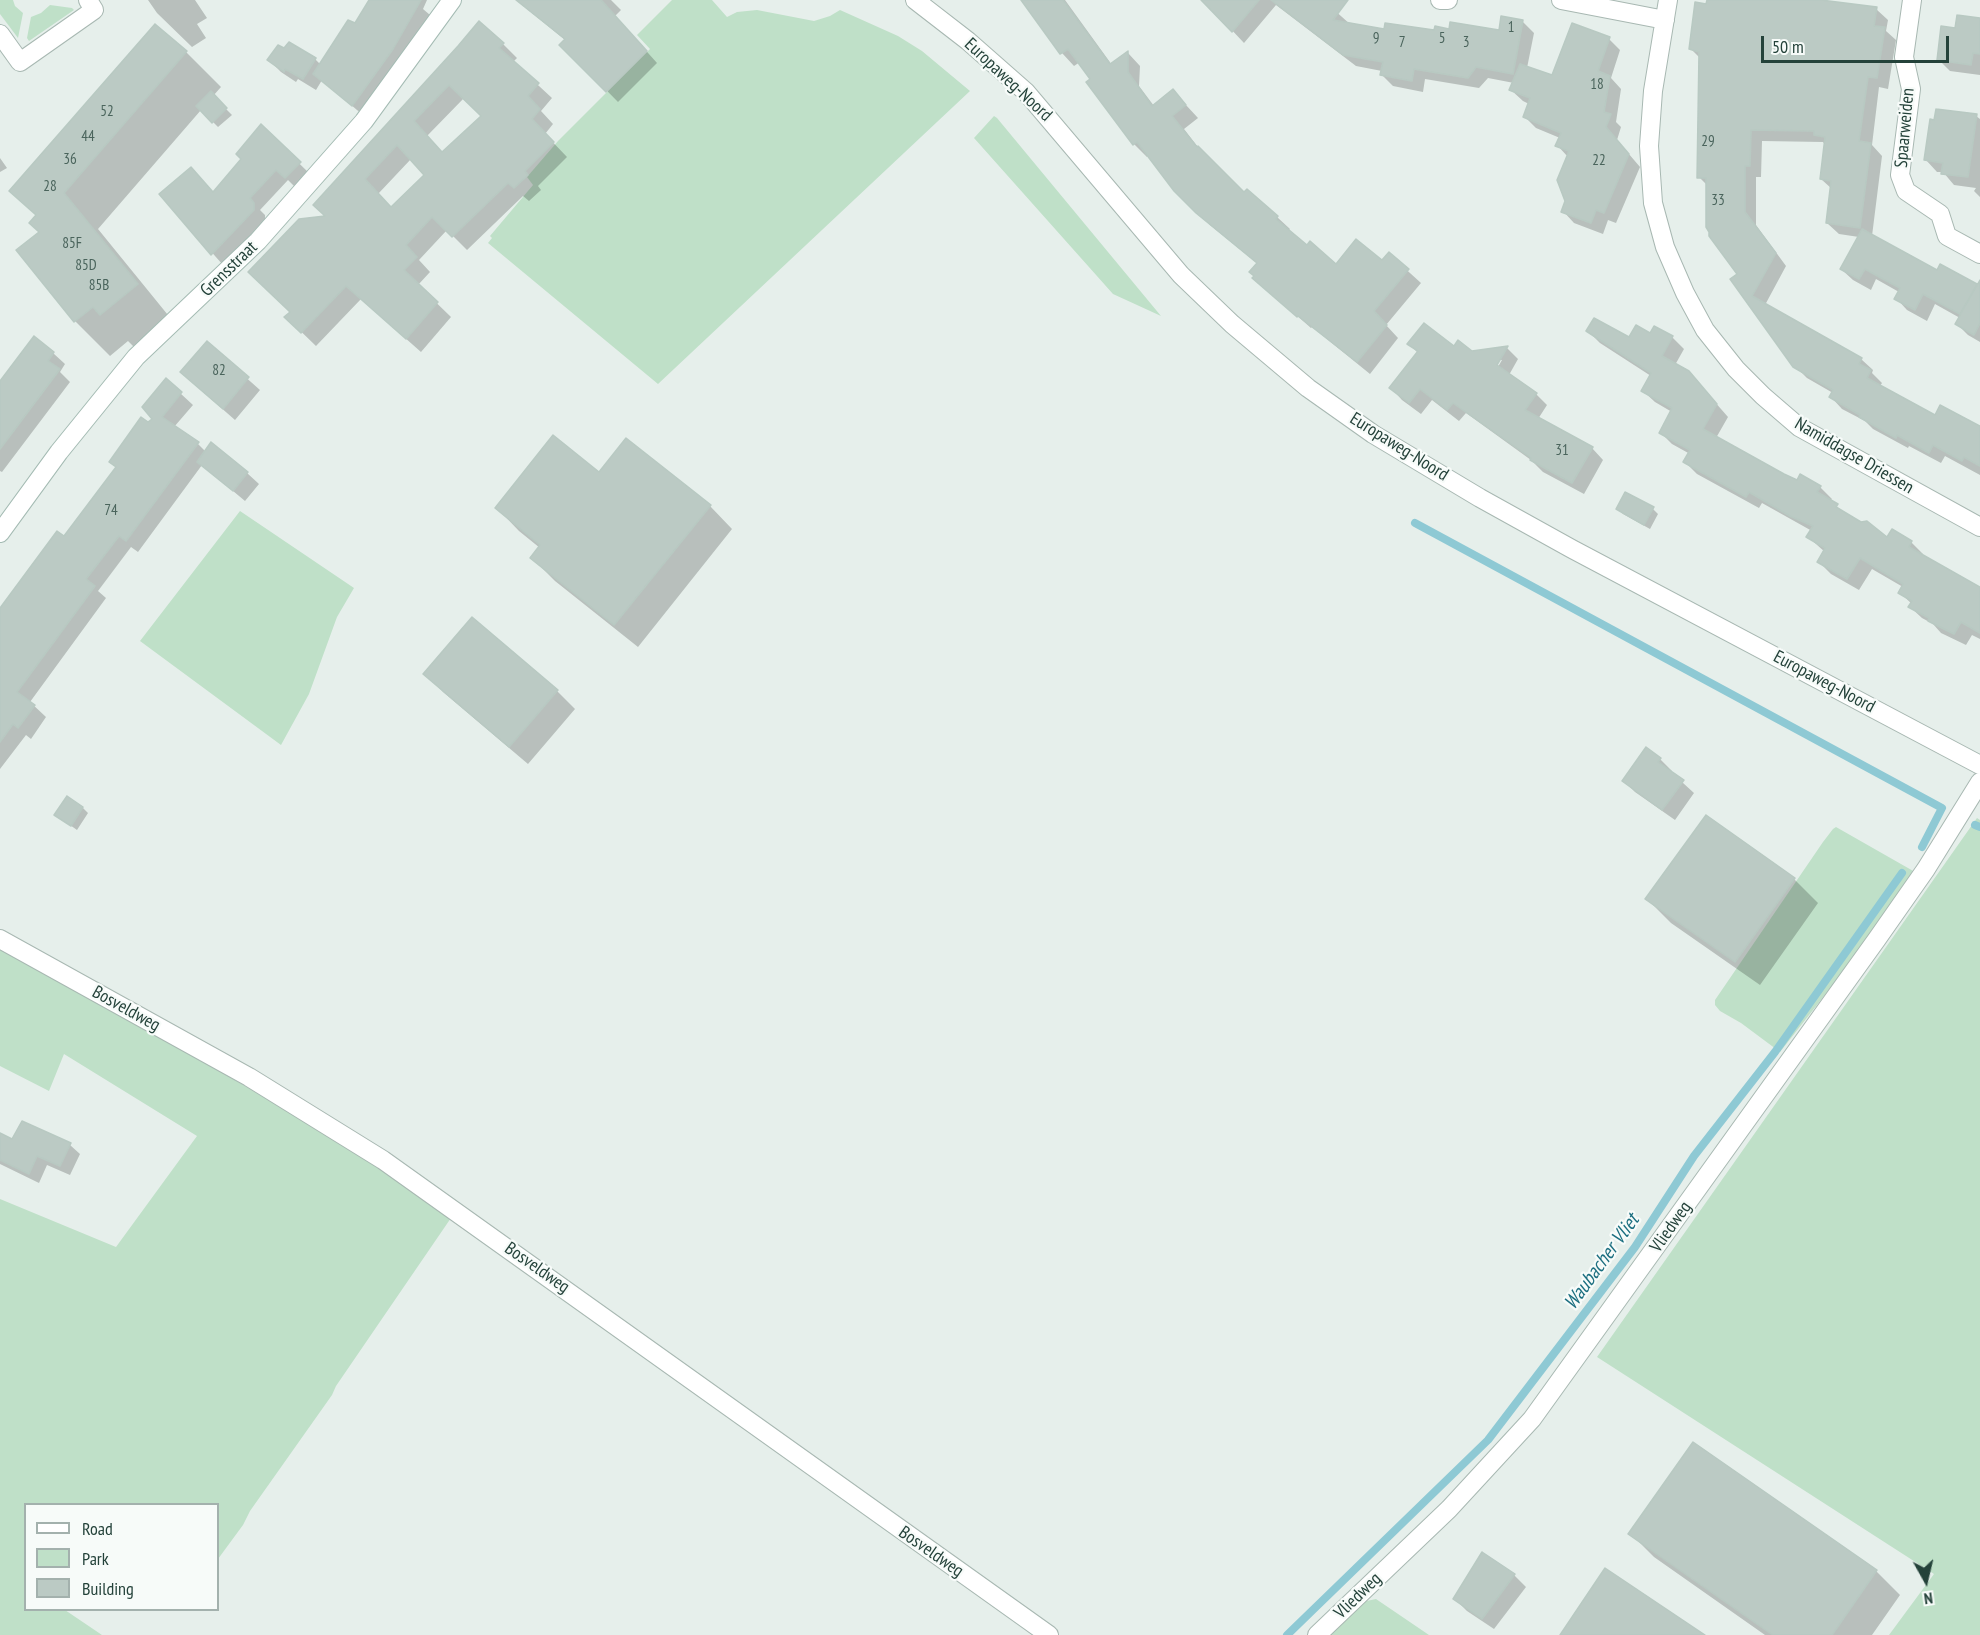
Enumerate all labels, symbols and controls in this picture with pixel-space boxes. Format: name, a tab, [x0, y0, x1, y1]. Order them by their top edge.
house number: 1	[1508, 19, 1514, 37]
scale bar	[1764, 24, 1952, 62]
house number: 9	[1373, 30, 1379, 48]
house number: 5	[1439, 30, 1445, 48]
street label: Europaweg-Noord	[960, 34, 1056, 126]
house number: 7	[1399, 34, 1405, 52]
house number: 3	[1463, 34, 1469, 52]
text: 50 m	[1772, 35, 1804, 58]
house number: 18	[1590, 76, 1604, 94]
street label: Spaarweiden	[1891, 87, 1919, 169]
house number: 52	[100, 103, 114, 121]
house number: 44	[81, 128, 95, 146]
house number: 29	[1701, 133, 1715, 151]
house number: 36	[63, 151, 77, 169]
house number: 22	[1592, 152, 1606, 170]
house number: 28	[43, 178, 57, 196]
house number: 33	[1711, 192, 1725, 210]
house number: 85F	[62, 235, 82, 253]
street label: Grensstraat	[196, 237, 262, 301]
house number: 85D	[75, 257, 97, 275]
house number: 85B	[89, 277, 109, 295]
house number: 82	[212, 362, 226, 380]
street label: Europaweg-Noord	[1346, 408, 1452, 486]
street label: Namiddagse Driessen	[1791, 413, 1917, 499]
house number: 31	[1555, 442, 1569, 460]
house number: 74	[104, 502, 118, 520]
street label: Europaweg-Noord	[1769, 646, 1879, 718]
street label: Bosveldweg	[88, 982, 164, 1036]
street label: Vliedweg	[1646, 1197, 1696, 1257]
water label: Waubacher Vliet	[1559, 1210, 1645, 1314]
street label: Bosveldweg	[500, 1238, 574, 1298]
legend	[24, 1503, 219, 1611]
text: Road	[82, 1517, 113, 1540]
street label: Bosveldweg	[894, 1522, 968, 1582]
text: Park	[82, 1547, 109, 1570]
north arrow	[1896, 1551, 1956, 1611]
street label: Vliedweg	[1330, 1568, 1386, 1624]
text: Building	[82, 1577, 134, 1600]
text: N	[1923, 1588, 1934, 1609]

